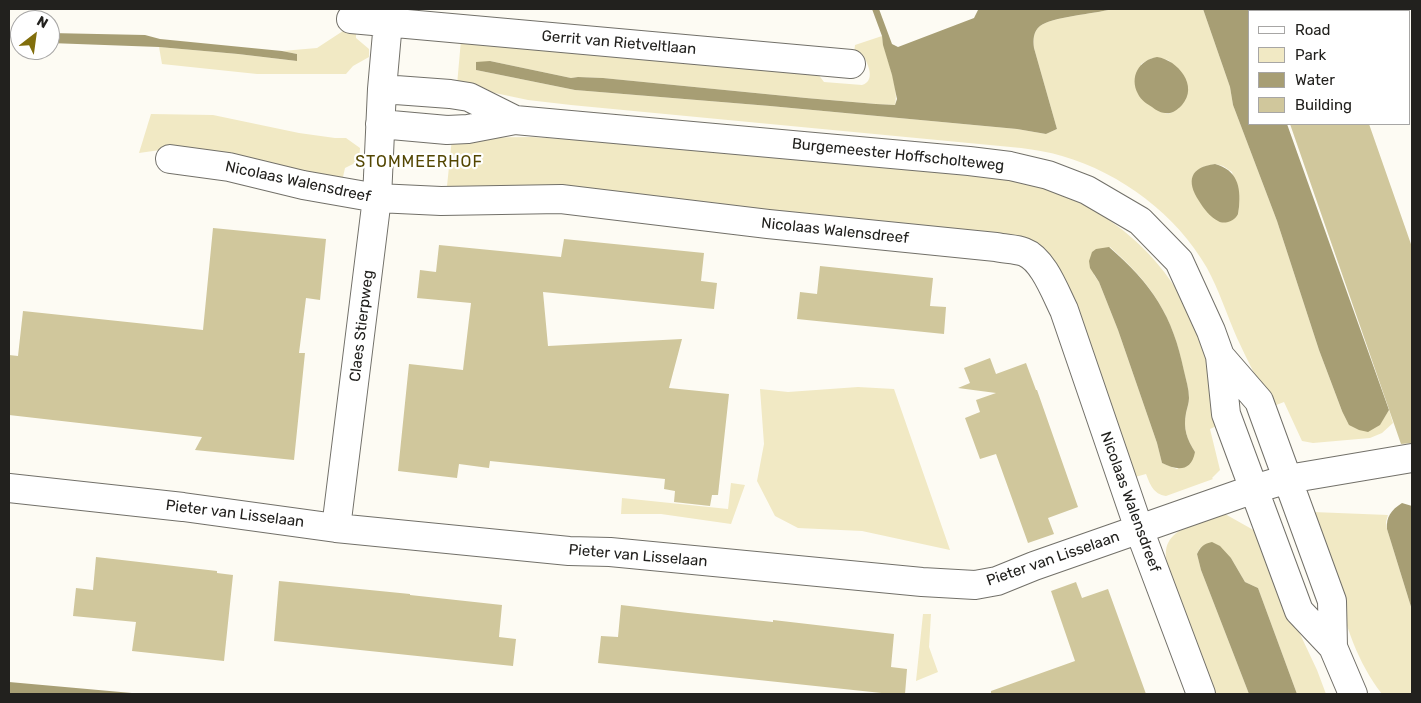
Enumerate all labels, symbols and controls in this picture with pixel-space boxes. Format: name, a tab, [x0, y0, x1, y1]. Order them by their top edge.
north arrow	[10, 10, 60, 60]
legend	[1248, 10, 1411, 125]
text: N	[34, 13, 51, 32]
text: Road	[1295, 21, 1331, 39]
street label: Gerrit van Rietveltlaan	[541, 27, 697, 59]
text: Park	[1295, 46, 1326, 64]
text: Water	[1295, 71, 1335, 89]
text: Building	[1295, 96, 1352, 114]
street label: Burgemeester Hoffscholteweg	[791, 135, 1005, 175]
district label: STOMMEERHOF	[354, 152, 484, 172]
street label: Nicolaas Walensdreef	[224, 158, 372, 206]
street label: Nicolaas Walensdreef	[760, 214, 910, 248]
street label: Claes Stierpweg	[346, 269, 378, 383]
street label: Nicolaas Walensdreef	[1096, 429, 1164, 575]
street label: Pieter van Lisselaan	[165, 497, 305, 531]
street label: Pieter van Lisselaan	[984, 528, 1122, 590]
street label: Pieter van Lisselaan	[568, 541, 708, 571]

